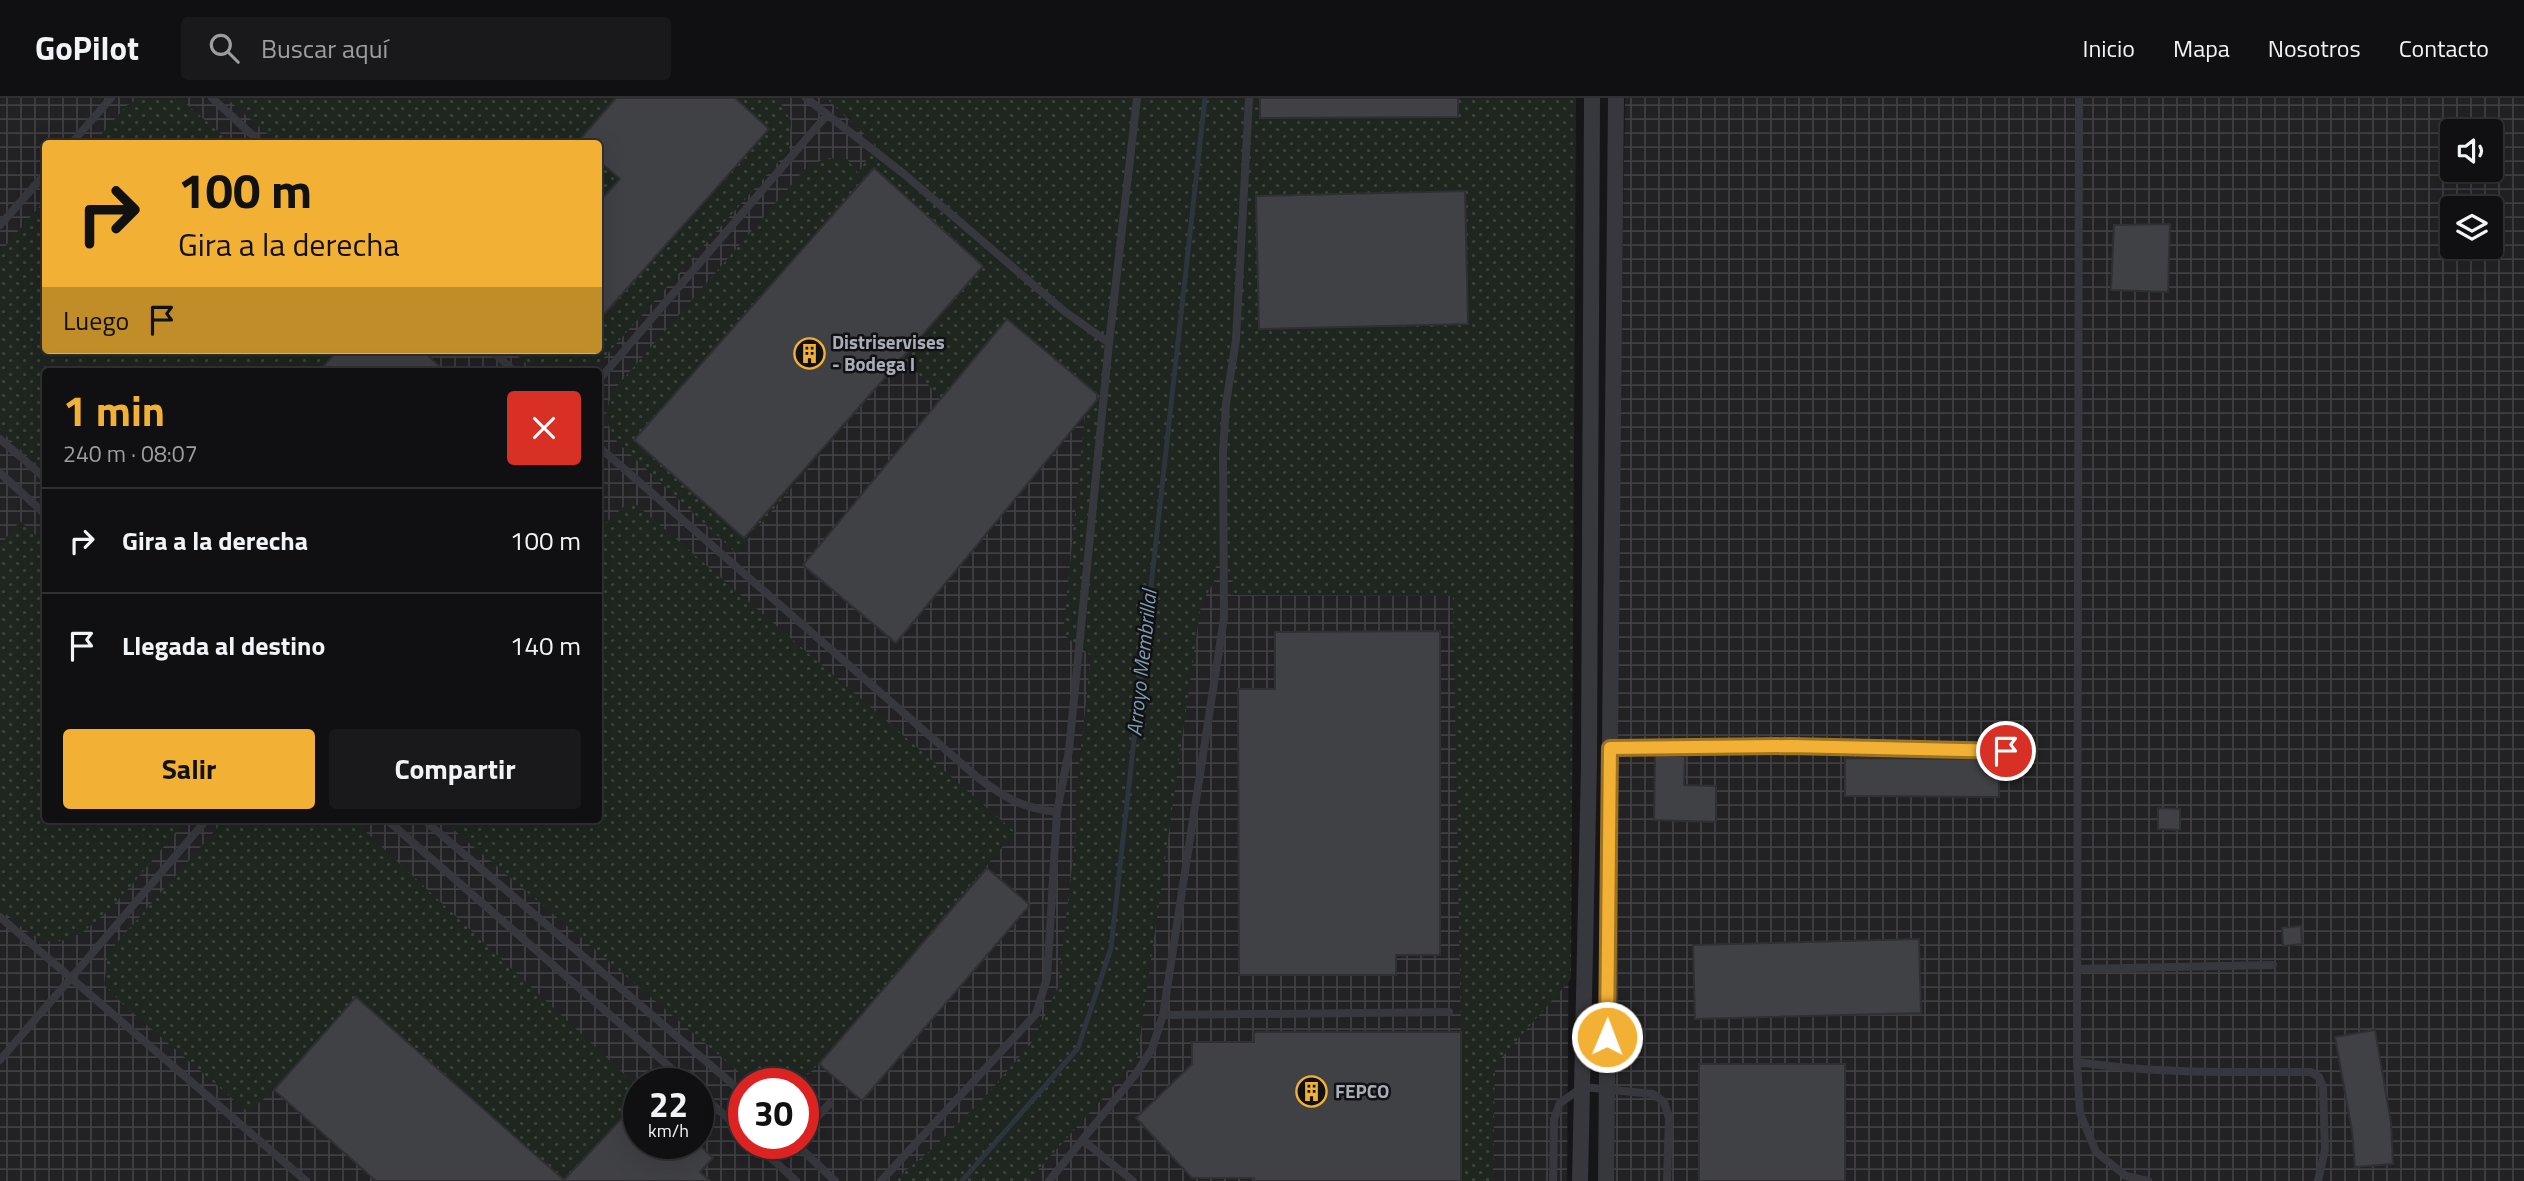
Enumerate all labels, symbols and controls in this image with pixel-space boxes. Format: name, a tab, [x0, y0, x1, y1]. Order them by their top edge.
search box	[181, 17, 671, 80]
text: GoPilot	[35, 23, 139, 73]
icon: search	[205, 29, 243, 67]
text: Buscar aquí	[261, 29, 388, 68]
text: Inicio	[2083, 30, 2135, 66]
text: Mapa	[2173, 30, 2230, 66]
text: Nosotros	[2268, 30, 2361, 66]
text: Contacto	[2399, 30, 2489, 66]
map controls	[2440, 119, 2503, 259]
button: sound	[2440, 119, 2503, 182]
text: 100 m	[178, 152, 312, 227]
icon: right	[63, 168, 154, 259]
button: layers	[2440, 196, 2503, 259]
text: Gira a la derecha	[178, 220, 400, 268]
text: Luego	[63, 301, 129, 340]
icon: arrive	[143, 301, 181, 339]
place label: Distriservises - Bodega I	[832, 327, 945, 378]
building icon: Distriservises - Bodega I	[792, 336, 826, 370]
text: 1 min	[63, 378, 165, 442]
button: close	[507, 391, 581, 465]
text: 240 m · 08:07	[63, 436, 198, 471]
text: Gira a la derecha	[122, 521, 308, 560]
text: 100 m	[510, 521, 581, 560]
icon: right	[63, 522, 101, 560]
water label: Arroyo Membrillal	[1117, 586, 1165, 738]
text: Llegada al destino	[122, 626, 325, 665]
text: 140 m	[510, 626, 581, 665]
icon: arrive	[63, 627, 101, 665]
pin	[1976, 721, 2036, 781]
button: Salir	[63, 729, 315, 809]
button: Compartir	[329, 729, 581, 809]
icon: arrive	[1987, 732, 2025, 770]
position arrow	[1570, 1000, 1644, 1074]
speed limit sign: 30	[728, 1068, 819, 1159]
building icon: FEPCO	[1295, 1074, 1329, 1108]
place label: FEPCO	[1335, 1076, 1389, 1105]
text: 22	[649, 1077, 688, 1131]
text: km/h	[648, 1117, 689, 1144]

